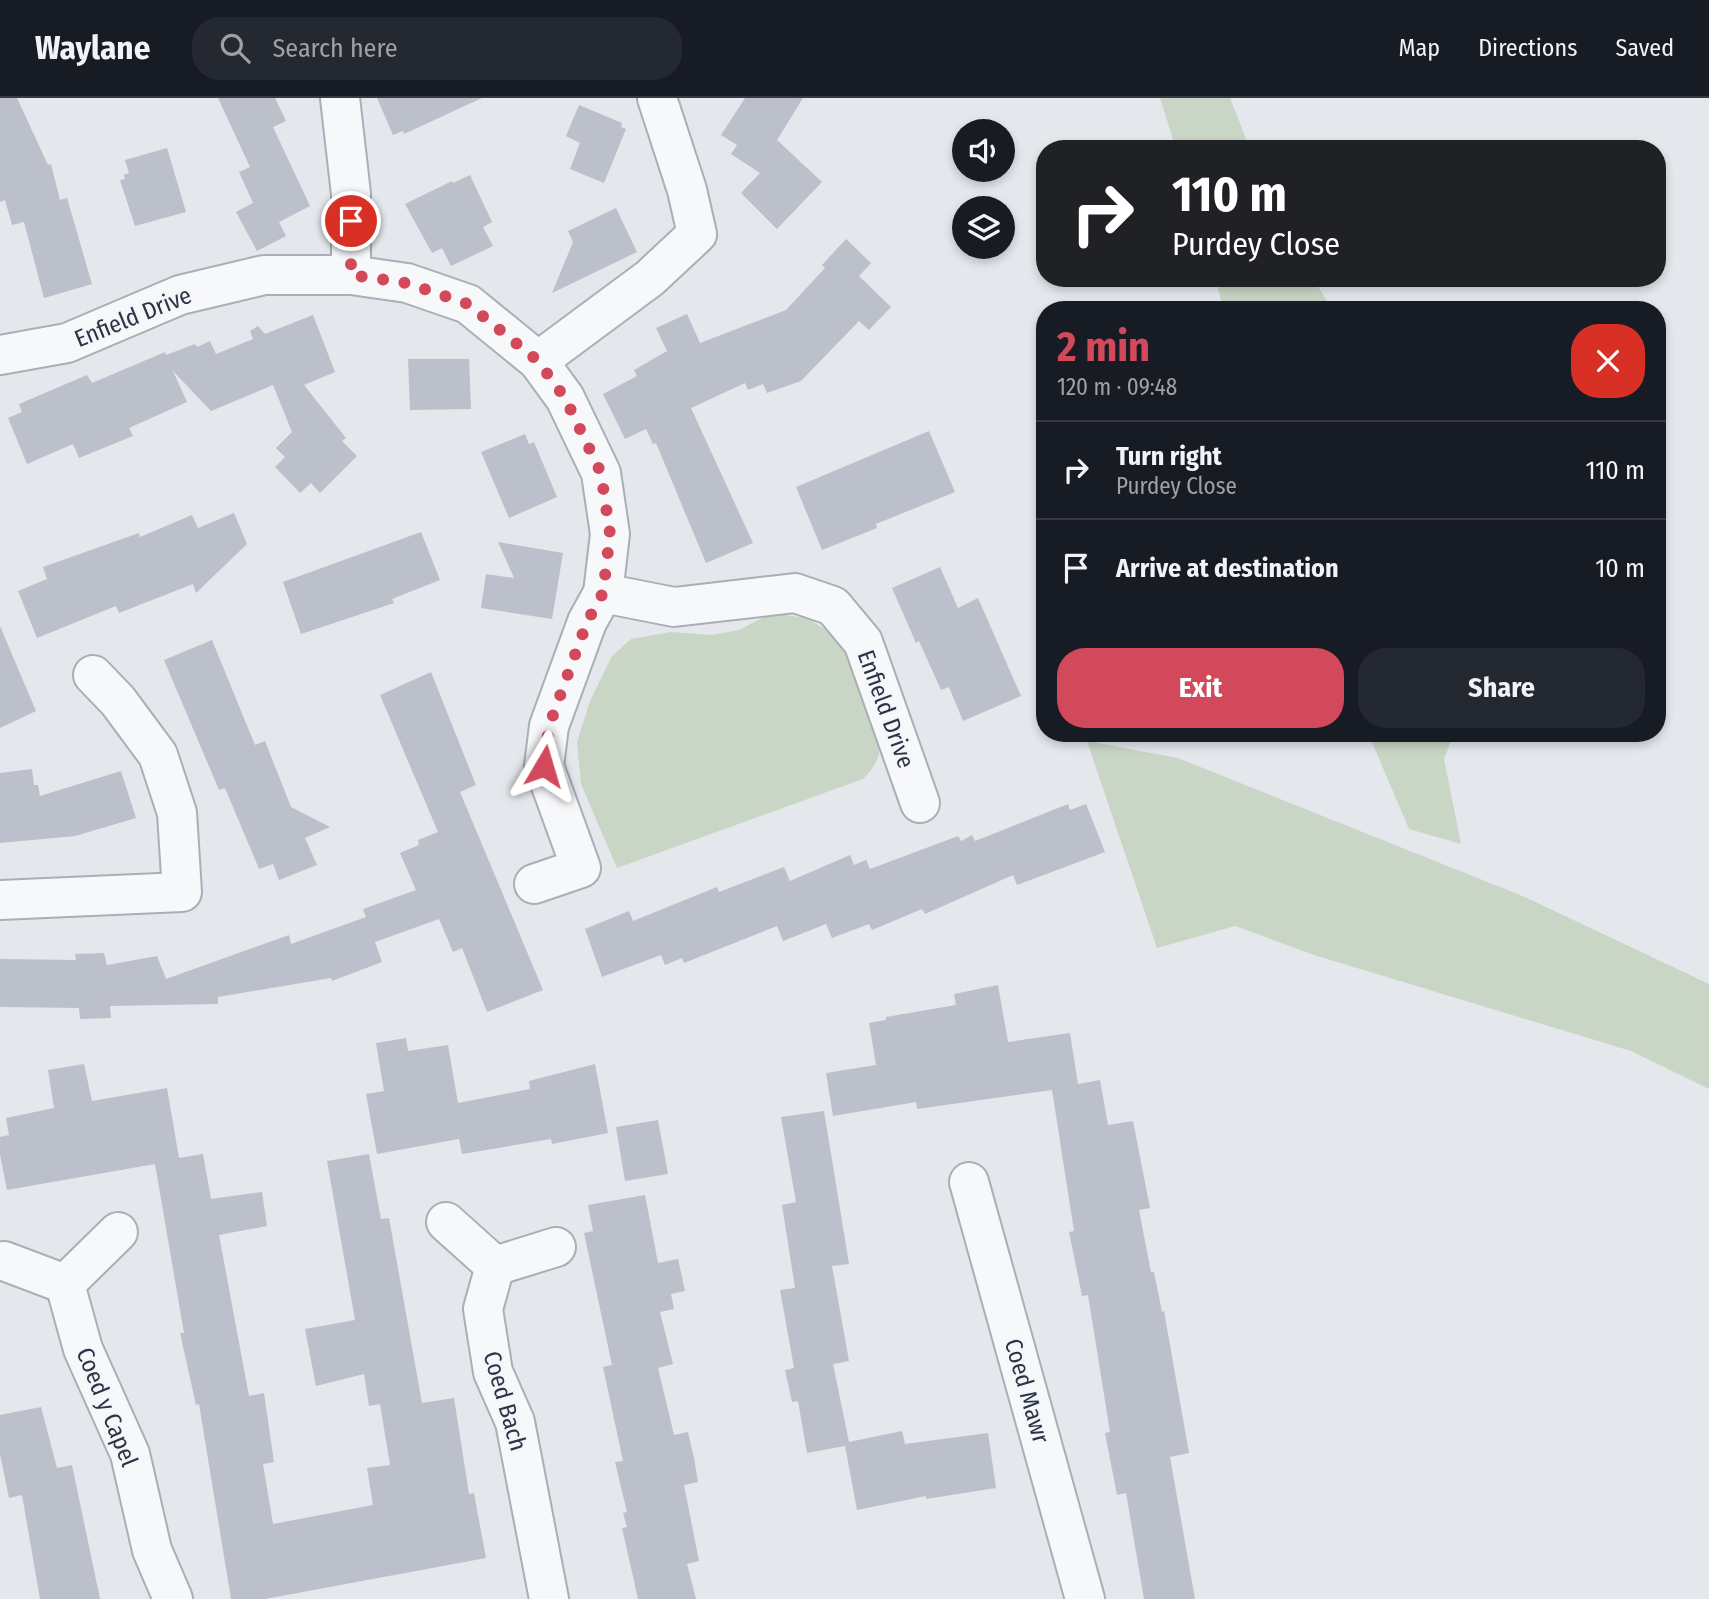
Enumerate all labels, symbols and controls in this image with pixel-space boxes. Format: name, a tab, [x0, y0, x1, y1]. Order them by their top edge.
search box	[192, 17, 682, 80]
text: Waylane	[35, 28, 150, 68]
icon: search	[216, 29, 254, 67]
text: Search here	[272, 33, 398, 64]
text: Map	[1399, 34, 1440, 62]
text: Directions	[1478, 34, 1577, 62]
text: Saved	[1615, 34, 1674, 62]
map controls	[952, 119, 1015, 259]
button: sound	[952, 119, 1015, 182]
text: 110 m	[1172, 165, 1287, 224]
icon: right	[1057, 168, 1148, 259]
pin	[321, 191, 381, 251]
button: layers	[952, 196, 1015, 259]
icon: arrive	[332, 202, 370, 240]
text: Purdey Close	[1172, 225, 1340, 263]
street label: Enfield Drive	[70, 281, 196, 353]
text: 2 min	[1057, 322, 1150, 372]
button: close	[1571, 324, 1645, 398]
text: 120 m · 09:48	[1057, 373, 1177, 401]
text: Turn right	[1116, 441, 1222, 472]
icon: right	[1057, 451, 1095, 489]
text: 110 m	[1585, 455, 1645, 486]
text: Purdey Close	[1116, 472, 1237, 500]
icon: arrive	[1057, 549, 1095, 587]
text: Arrive at destination	[1116, 553, 1339, 584]
text: 10 m	[1595, 553, 1645, 584]
street label: Enfield Drive	[852, 646, 920, 772]
button: Exit	[1057, 648, 1344, 728]
button: Share	[1358, 648, 1645, 728]
position arrow	[507, 729, 581, 803]
street label: Coed Mawr	[999, 1335, 1055, 1447]
street label: Coed y Capel	[70, 1343, 144, 1471]
street label: Coed Bach	[477, 1348, 533, 1454]

